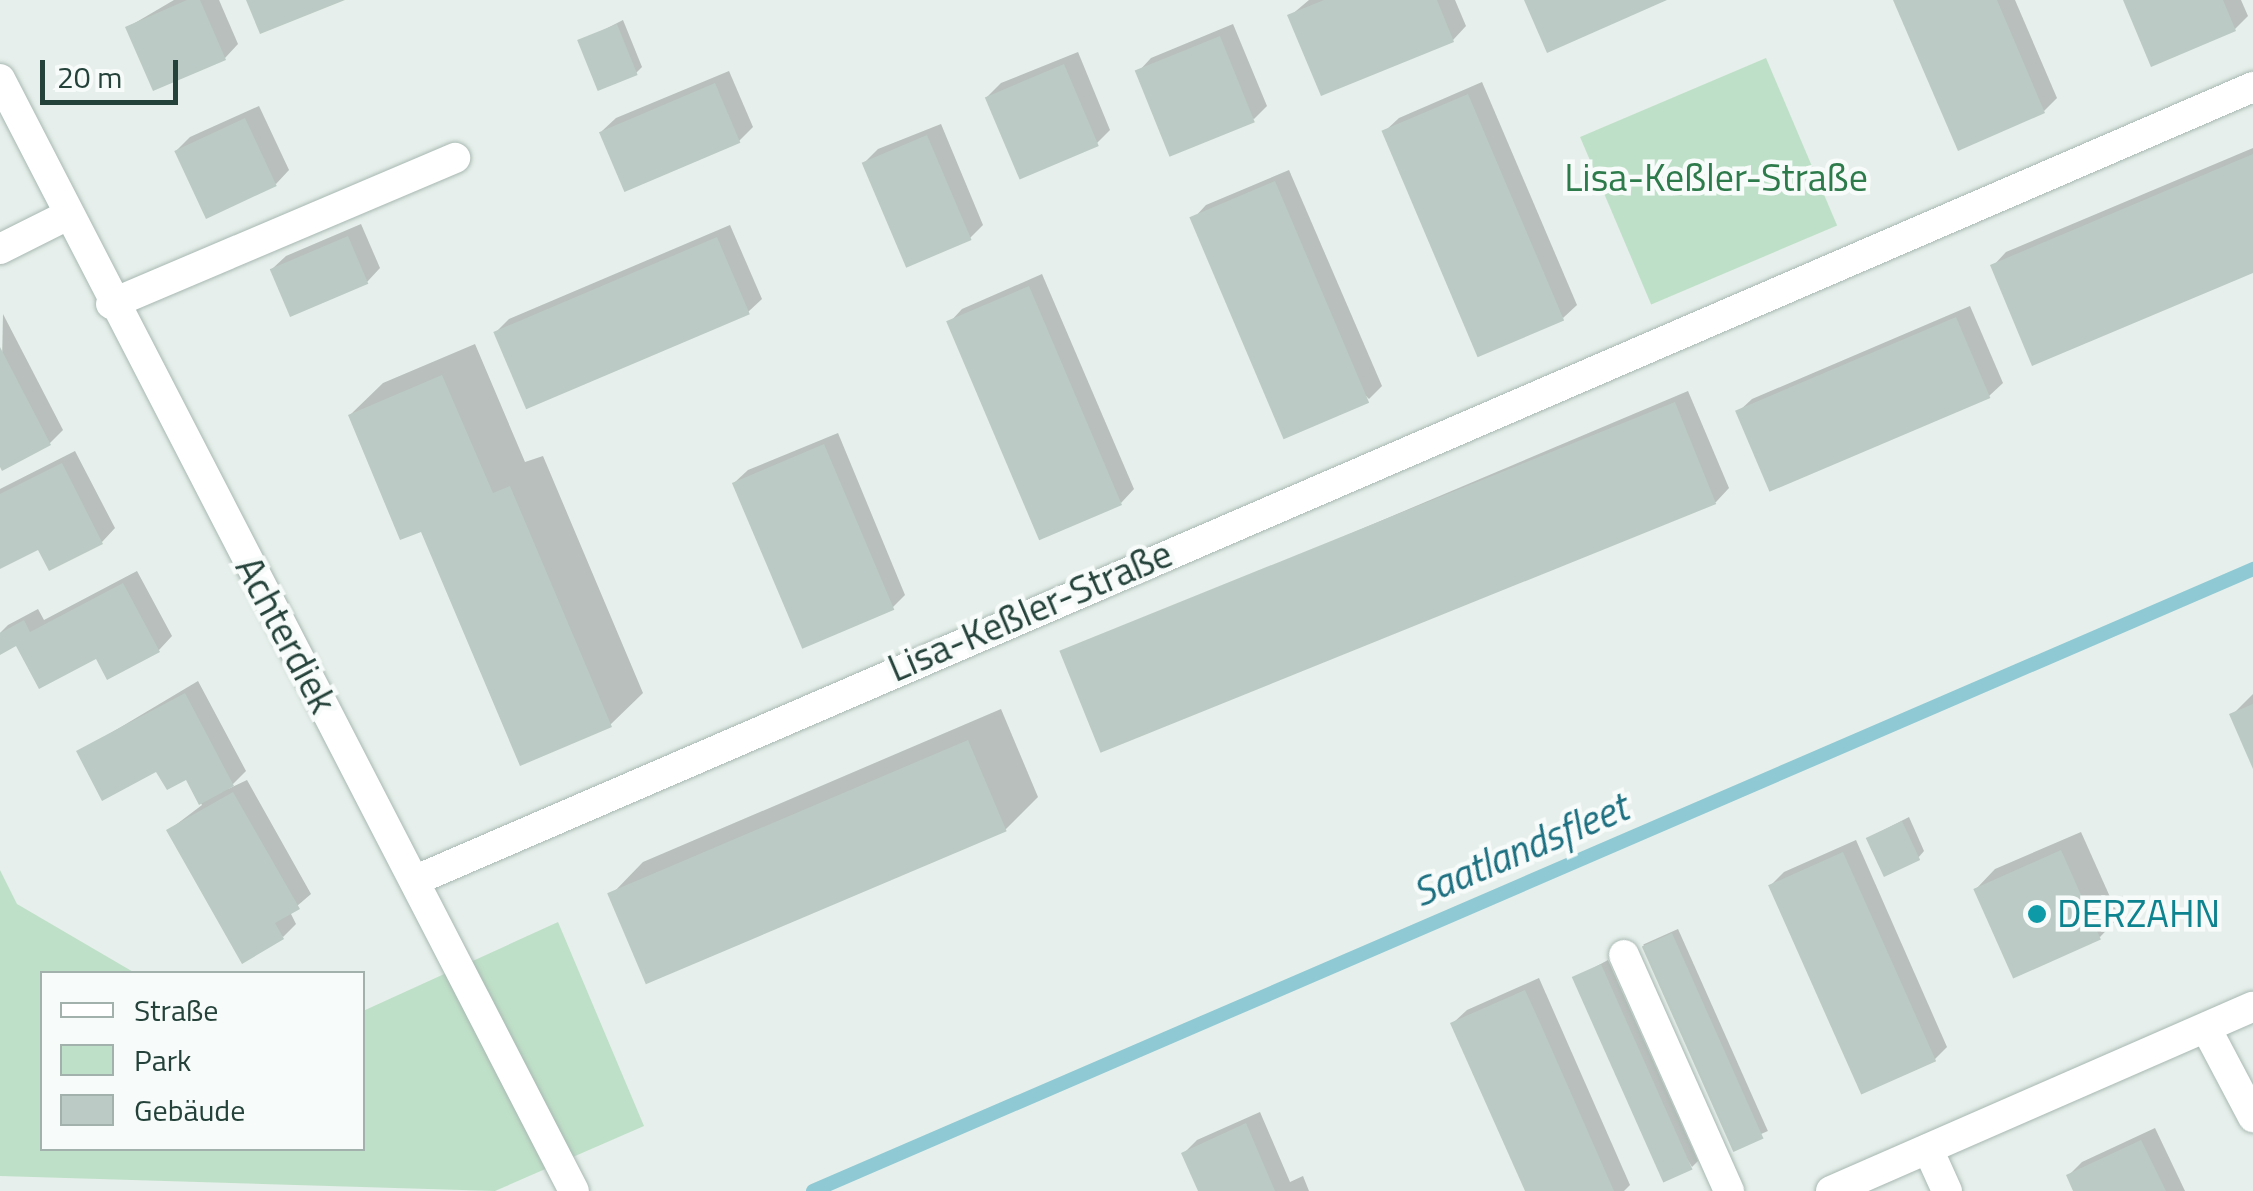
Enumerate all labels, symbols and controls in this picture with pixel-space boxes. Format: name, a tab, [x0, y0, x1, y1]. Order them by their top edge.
scale bar	[45, 40, 182, 102]
text: 20 m	[57, 54, 122, 100]
park label: Lisa-Keßler-Straße	[1564, 155, 1868, 201]
street label: Lisa-Keßler-Straße	[881, 531, 1179, 691]
street label: Achterdiek	[226, 549, 346, 721]
water label: Saatlandsfleet	[1405, 783, 1635, 917]
place label: DERZAHN	[2057, 891, 2220, 937]
marker: DERZAHN	[2026, 903, 2048, 925]
legend	[40, 971, 365, 1151]
text: Straße	[134, 987, 218, 1033]
text: Park	[134, 1037, 191, 1083]
text: Gebäude	[134, 1087, 245, 1133]

